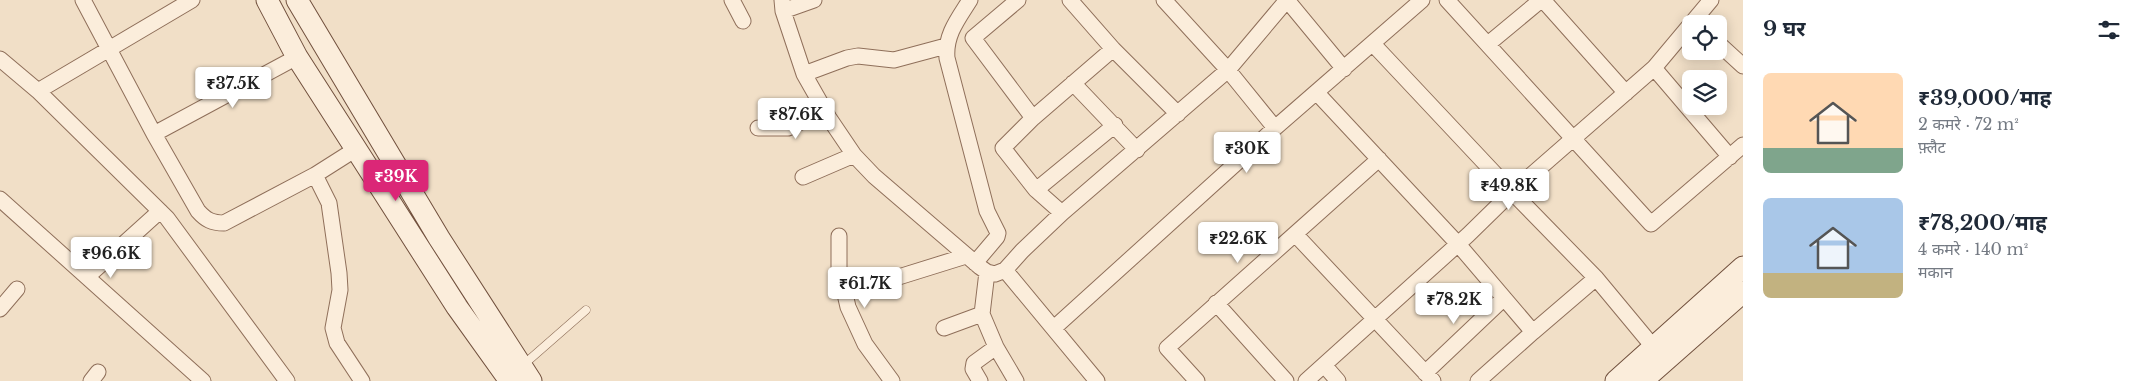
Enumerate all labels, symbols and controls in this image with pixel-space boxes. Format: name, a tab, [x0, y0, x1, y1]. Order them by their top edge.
map controls	[1682, 15, 1727, 115]
button: locate	[1682, 15, 1727, 60]
text: 9 घर	[1763, 16, 1806, 42]
icon: filters	[2095, 16, 2123, 44]
pin: ₹37.5K	[192, 66, 274, 109]
button: layers	[1682, 70, 1727, 115]
text: ₹37.5K	[206, 73, 260, 93]
text: ₹39,000/माह	[1918, 85, 2051, 111]
icon: home	[1803, 93, 1863, 153]
pin: ₹87.6K	[755, 98, 837, 140]
text: ₹87.6K	[769, 104, 823, 124]
text: 2 कमरे · 72 m²	[1918, 114, 2019, 134]
pin: ₹30K	[1217, 132, 1277, 174]
text: फ़्लैट	[1918, 137, 1946, 157]
text: ₹30K	[1225, 138, 1269, 158]
pin: ₹39K	[366, 160, 426, 202]
text: ₹39K	[374, 166, 418, 186]
pin: ₹49.8K	[1468, 168, 1550, 211]
text: ₹49.8K	[1480, 175, 1538, 195]
text: ₹78,200/माह	[1918, 210, 2047, 236]
icon: home	[1803, 218, 1863, 278]
pin: ₹22.6K	[1197, 222, 1279, 264]
text: ₹22.6K	[1209, 228, 1267, 248]
pin: ₹96.6K	[70, 236, 152, 279]
text: 4 कमरे · 140 m²	[1918, 239, 2028, 259]
text: ₹96.6K	[82, 243, 140, 263]
text: मकान	[1918, 262, 1953, 282]
pin: ₹61.7K	[824, 266, 906, 309]
text: ₹61.7K	[839, 273, 891, 293]
pin: ₹78.2K	[1413, 282, 1495, 325]
text: ₹78.2K	[1426, 289, 1482, 309]

